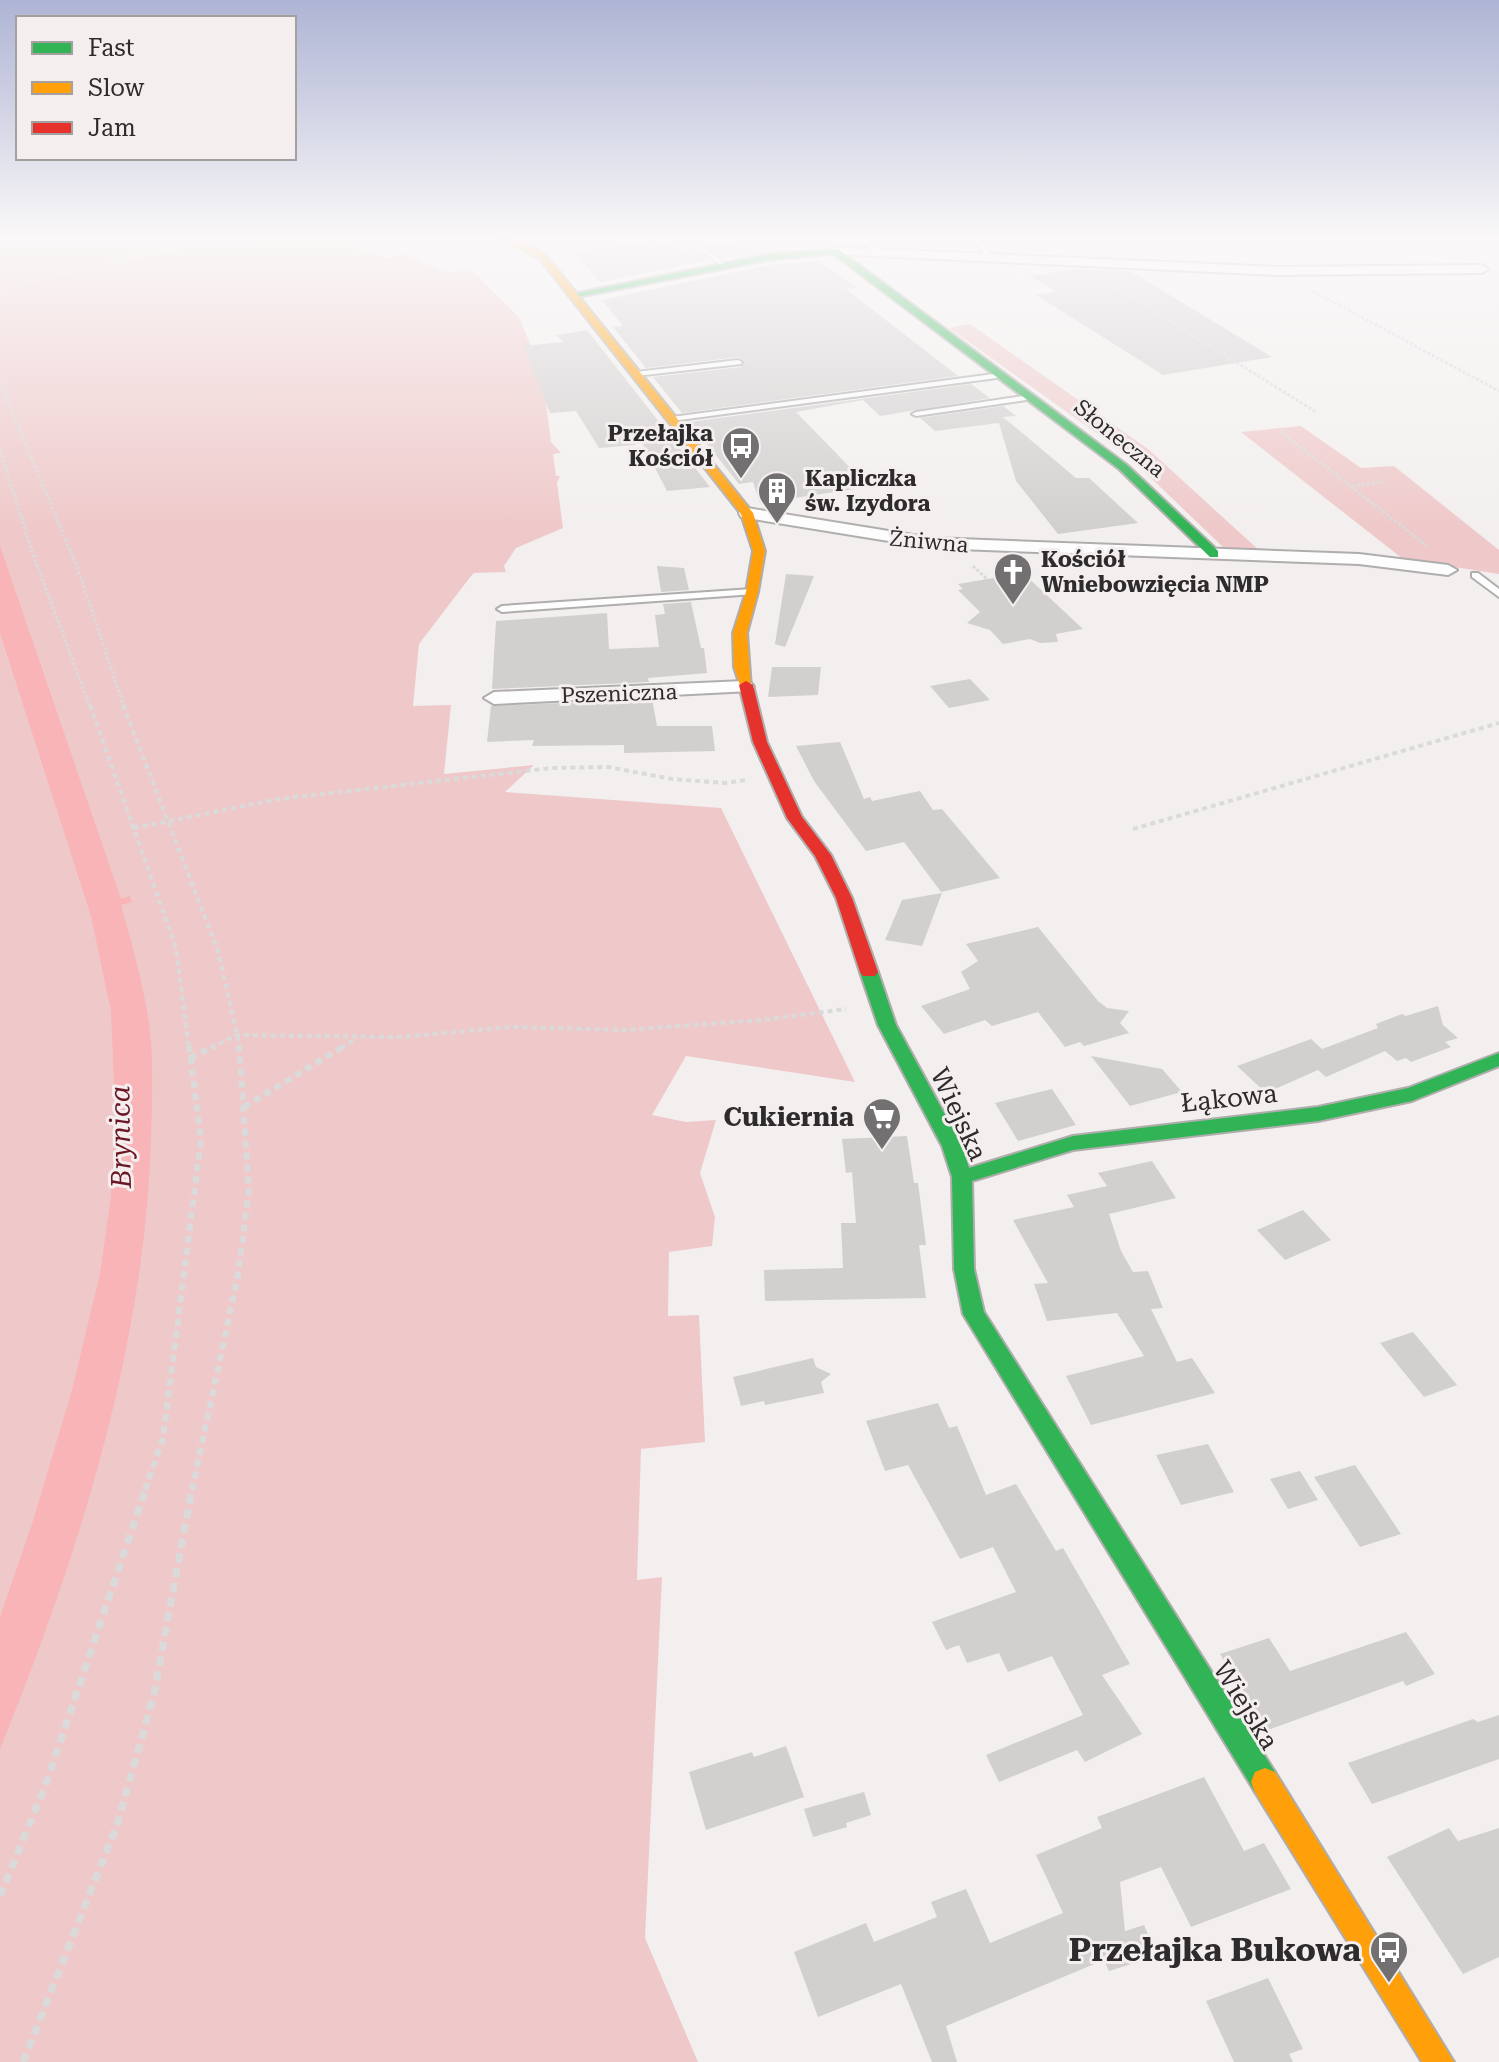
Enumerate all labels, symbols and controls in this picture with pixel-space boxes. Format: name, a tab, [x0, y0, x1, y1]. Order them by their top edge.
legend	[16, 16, 296, 160]
text: Fast	[88, 34, 135, 62]
text: Slow	[88, 74, 145, 102]
text: Jam	[88, 114, 136, 142]
street label: Słoneczna	[1069, 394, 1170, 483]
place label: Przełajka Kościół	[607, 421, 713, 471]
bus stop icon: Przełajka Kościół	[720, 425, 762, 480]
place label: Kapliczka św. Izydora	[805, 466, 931, 516]
building icon: Kapliczka św. Izydora	[756, 470, 798, 525]
street label: Żniwna	[888, 525, 970, 557]
place label: Kościół Wniebowzięcia NMP	[1041, 547, 1269, 597]
church icon: Kościół Wniebowzięcia NMP	[992, 551, 1034, 606]
street label: Pszeniczna	[560, 679, 678, 708]
street label: Wiejska	[925, 1063, 993, 1165]
street label: Łąkowa	[1179, 1078, 1279, 1118]
water label: Brynica	[103, 1085, 138, 1190]
supermarket icon: Cukiernia	[861, 1096, 903, 1151]
place label: Cukiernia	[723, 1102, 854, 1132]
street label: Wiejska	[1207, 1655, 1285, 1755]
bus stop icon: Przełajka Bukowa	[1368, 1929, 1410, 1984]
place label: Przełajka Bukowa	[1069, 1931, 1361, 1969]

